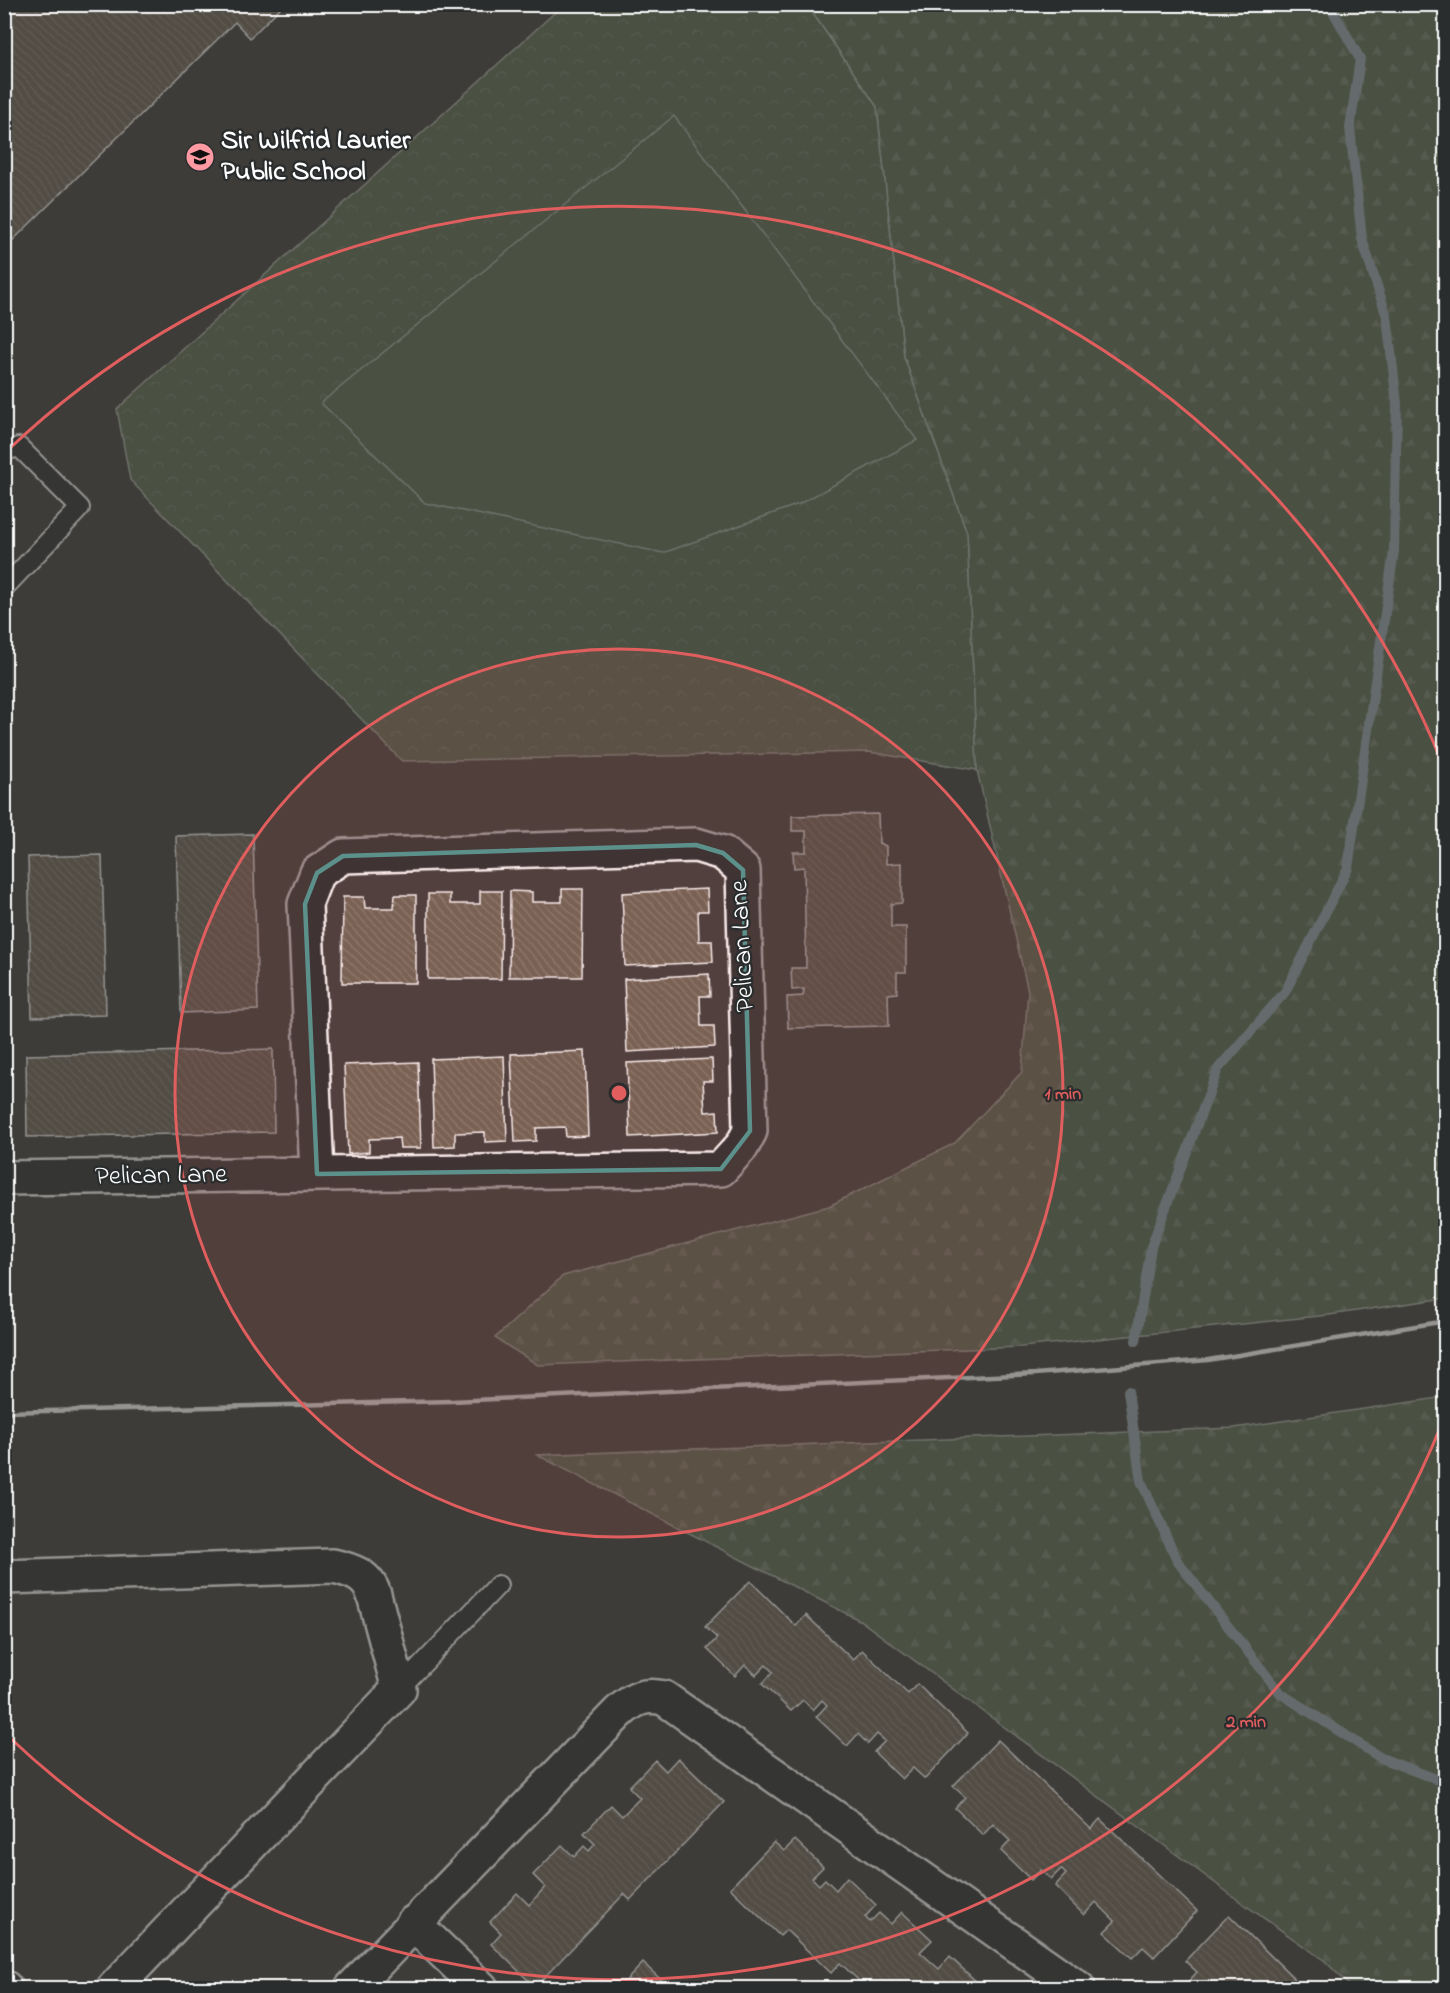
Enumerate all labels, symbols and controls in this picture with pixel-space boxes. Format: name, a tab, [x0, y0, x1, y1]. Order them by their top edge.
place label: Sir Wilfrid Laurier Public School	[221, 122, 411, 192]
school or university icon: Sir Wilfrid Laurier Public School	[184, 141, 216, 173]
street label: Pelican Lane	[720, 878, 766, 1013]
text: 1 min	[1045, 1082, 1081, 1108]
centre of rings	[609, 1083, 629, 1103]
street label: Pelican Lane	[95, 1155, 228, 1197]
text: 2 min	[1225, 1710, 1266, 1736]

